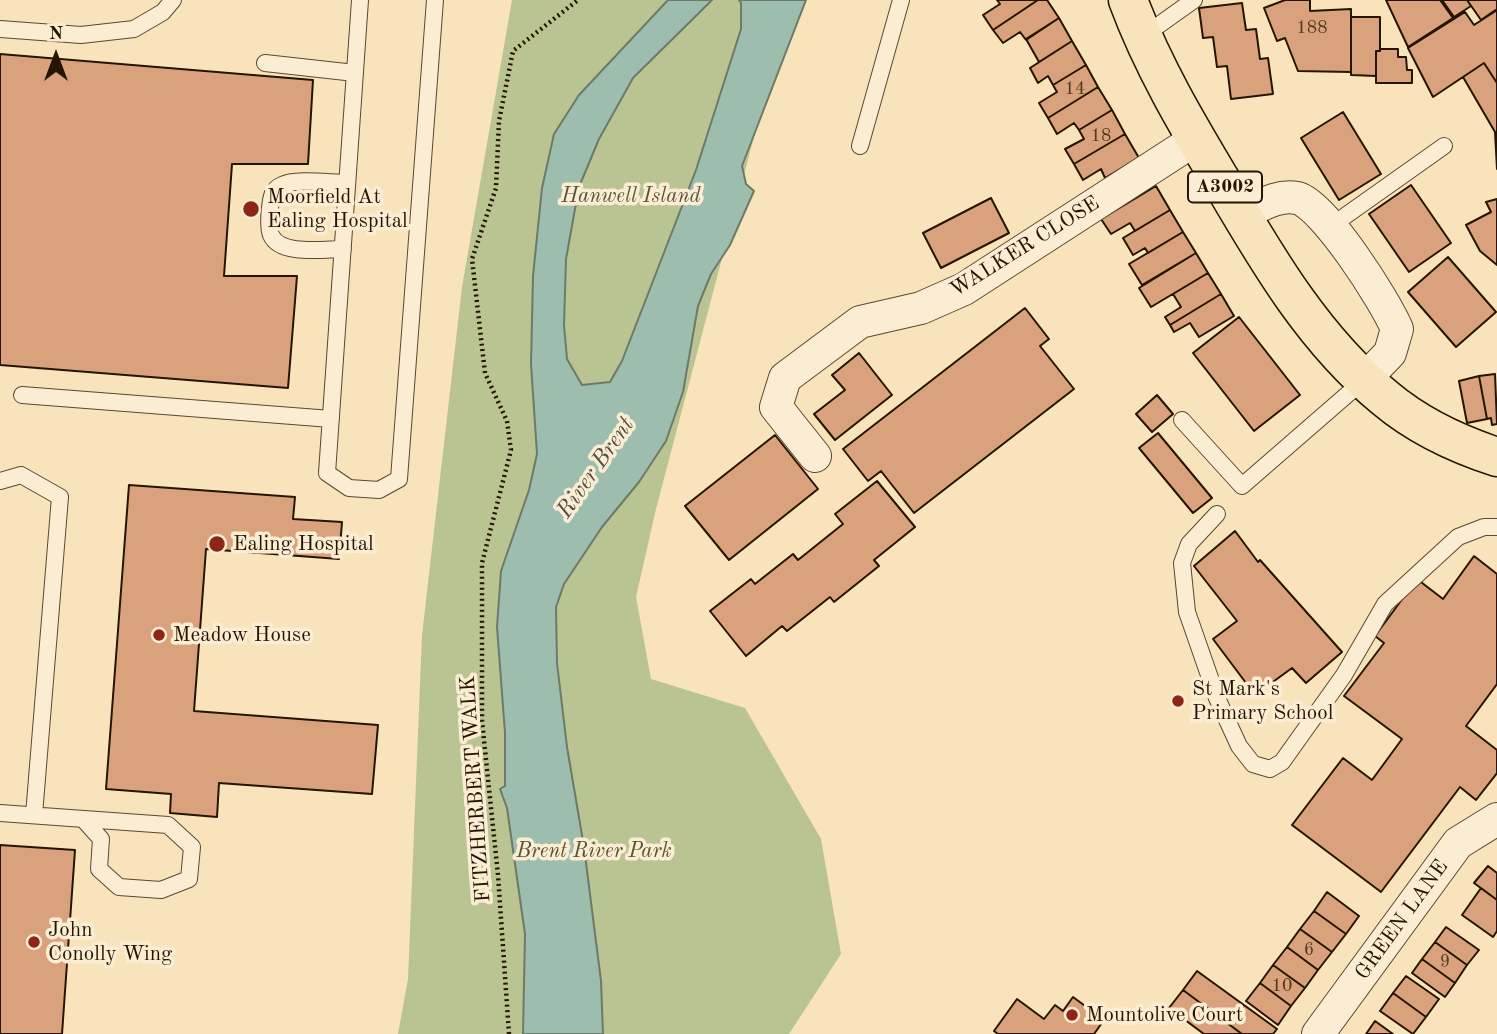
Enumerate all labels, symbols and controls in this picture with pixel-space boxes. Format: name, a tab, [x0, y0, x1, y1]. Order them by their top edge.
house number: 188	[1296, 17, 1328, 39]
north arrow	[21, 21, 91, 91]
text: N	[49, 25, 63, 44]
house number: 14	[1065, 78, 1085, 100]
house number: 18	[1091, 125, 1111, 147]
road number: A3002	[1188, 172, 1262, 202]
park label: Hanwell Island	[561, 183, 701, 209]
place label: Moorfield At Ealing Hospital	[267, 184, 408, 234]
street label: WALKER CLOSE	[946, 191, 1104, 303]
marker: Moorfield At Ealing Hospital	[241, 199, 261, 219]
water label: River Brent	[551, 412, 641, 524]
place label: Ealing Hospital	[233, 531, 374, 557]
marker: Ealing Hospital	[207, 534, 227, 554]
place label: Meadow House	[173, 622, 311, 648]
marker: Meadow House	[151, 627, 167, 643]
street label: FITZHERBERT WALK	[455, 675, 497, 903]
place label: St Mark's Primary School	[1192, 676, 1333, 726]
marker: St Mark's Primary School	[1170, 693, 1186, 709]
park label: Brent River Park	[516, 838, 672, 864]
street label: GREEN LANE	[1350, 855, 1454, 985]
place label: John Conolly Wing	[48, 917, 172, 967]
marker: John Conolly Wing	[26, 934, 42, 950]
house number: 6	[1304, 939, 1314, 961]
house number: 9	[1440, 951, 1450, 973]
house number: 10	[1272, 975, 1292, 997]
place label: Mountolive Court	[1086, 1002, 1243, 1028]
marker: Mountolive Court	[1064, 1007, 1080, 1023]

